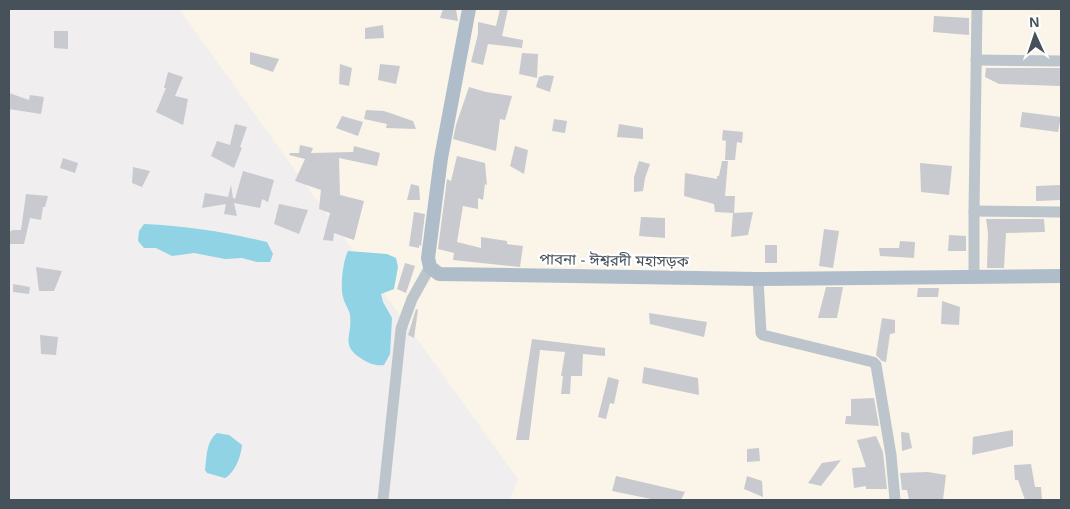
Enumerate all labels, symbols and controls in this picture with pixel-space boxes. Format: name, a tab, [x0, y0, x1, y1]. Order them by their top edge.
north arrow	[1010, 10, 1060, 60]
text: N	[1029, 14, 1040, 30]
street label: পাবনা - ঈশ্বরদী মহাসড়ক	[539, 250, 690, 270]

